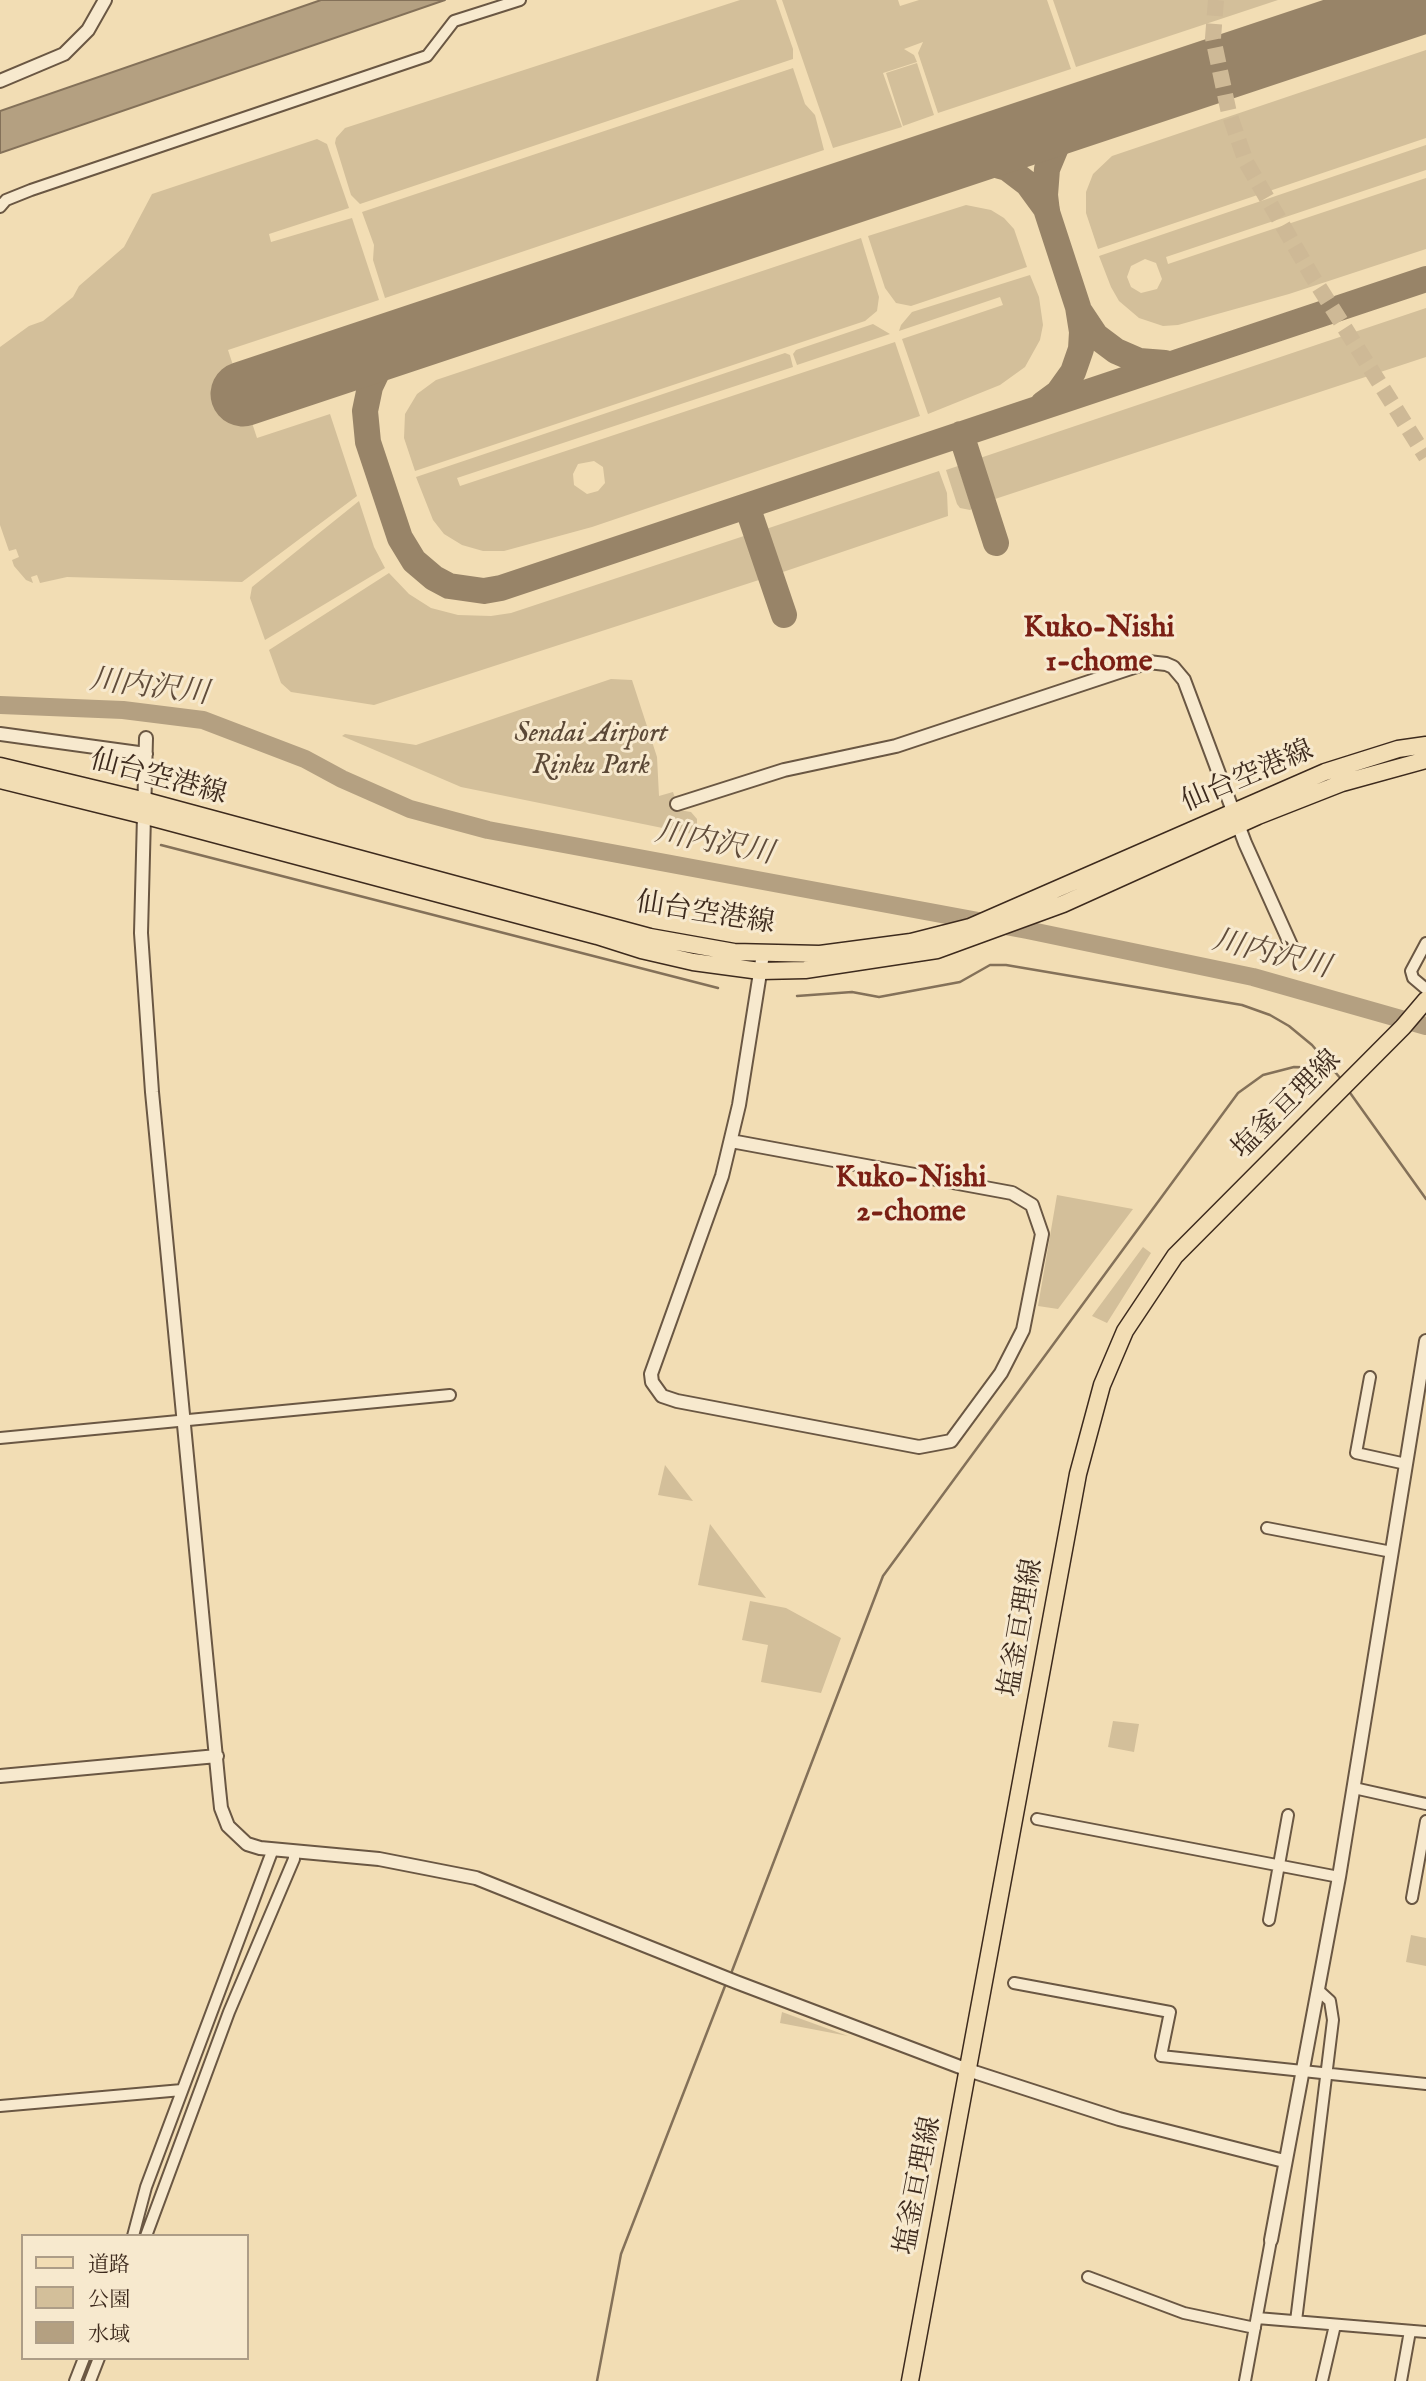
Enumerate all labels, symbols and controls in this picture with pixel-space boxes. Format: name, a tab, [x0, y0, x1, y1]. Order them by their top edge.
district label: Kuko-Nishi 1-chome	[1023, 612, 1175, 682]
water label: 川内沢川	[87, 664, 211, 714]
park label: Sendai Airport Rinku Park	[514, 718, 668, 784]
street label: 仙台空港線	[1177, 735, 1319, 821]
street label: 仙台空港線	[86, 745, 230, 813]
water label: 川内沢川	[652, 816, 776, 874]
street label: 仙台空港線	[633, 887, 777, 943]
water label: 川内沢川	[1208, 924, 1334, 988]
street label: 塩釜亘理線	[1227, 1045, 1349, 1167]
district label: Kuko-Nishi 2-chome	[835, 1162, 987, 1232]
street label: 塩釜亘理線	[994, 1556, 1052, 1700]
street label: 塩釜亘理線	[890, 2114, 950, 2258]
legend	[21, 2234, 248, 2360]
text: 道路	[88, 2252, 130, 2279]
text: 公園	[88, 2287, 130, 2314]
text: 水域	[88, 2322, 130, 2349]

